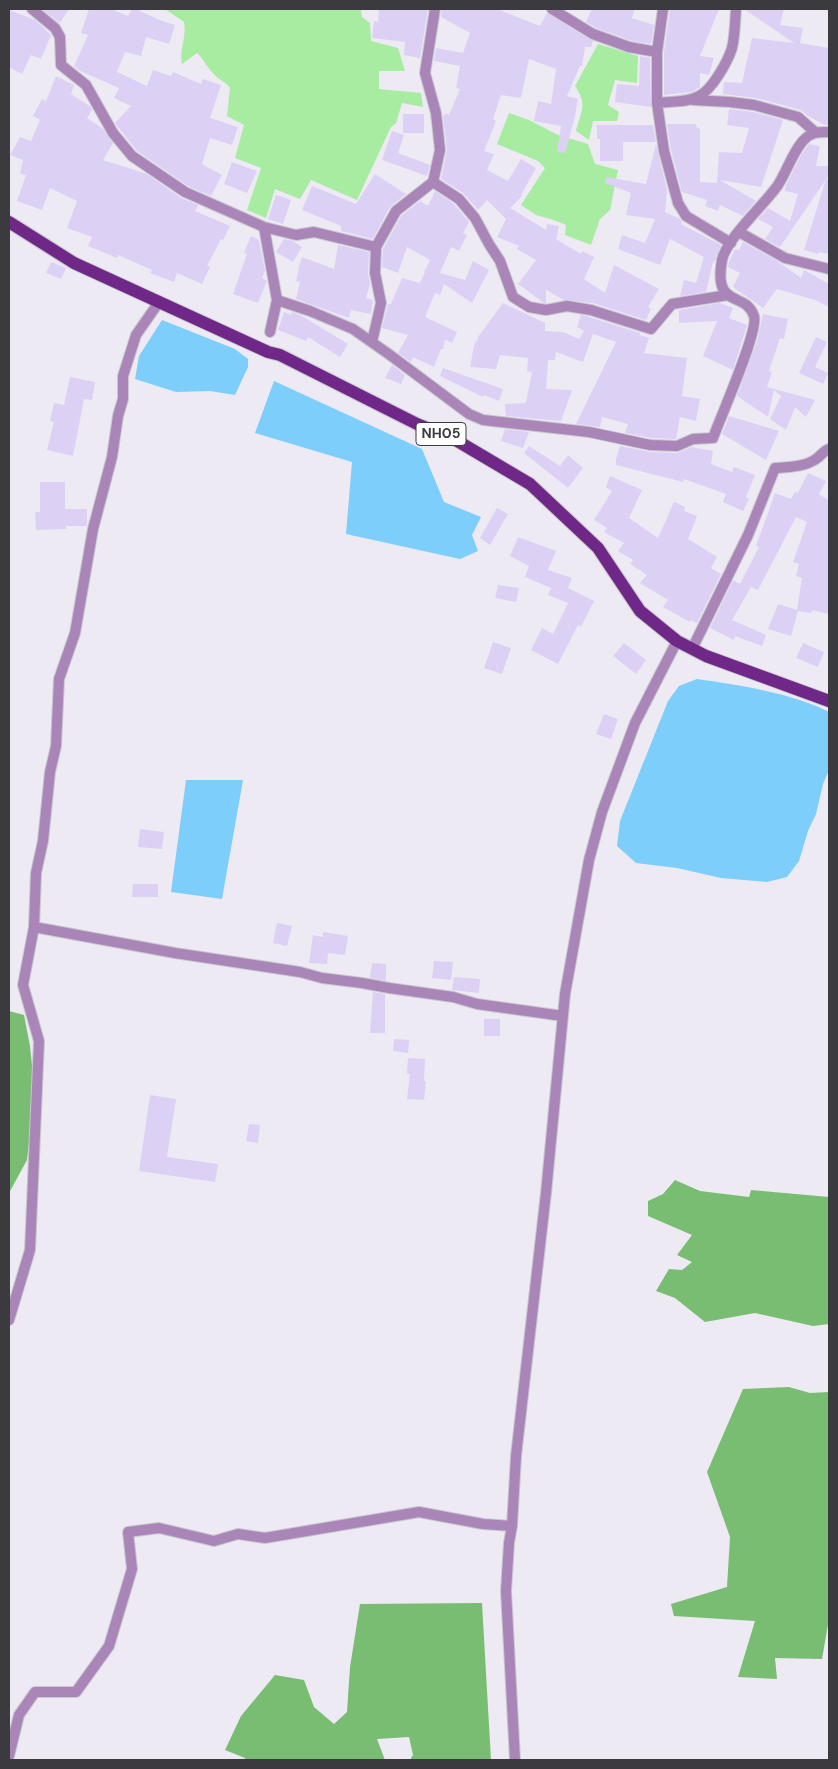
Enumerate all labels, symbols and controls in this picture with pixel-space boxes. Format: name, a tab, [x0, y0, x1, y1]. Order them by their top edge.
road number: NH05	[416, 422, 466, 446]

